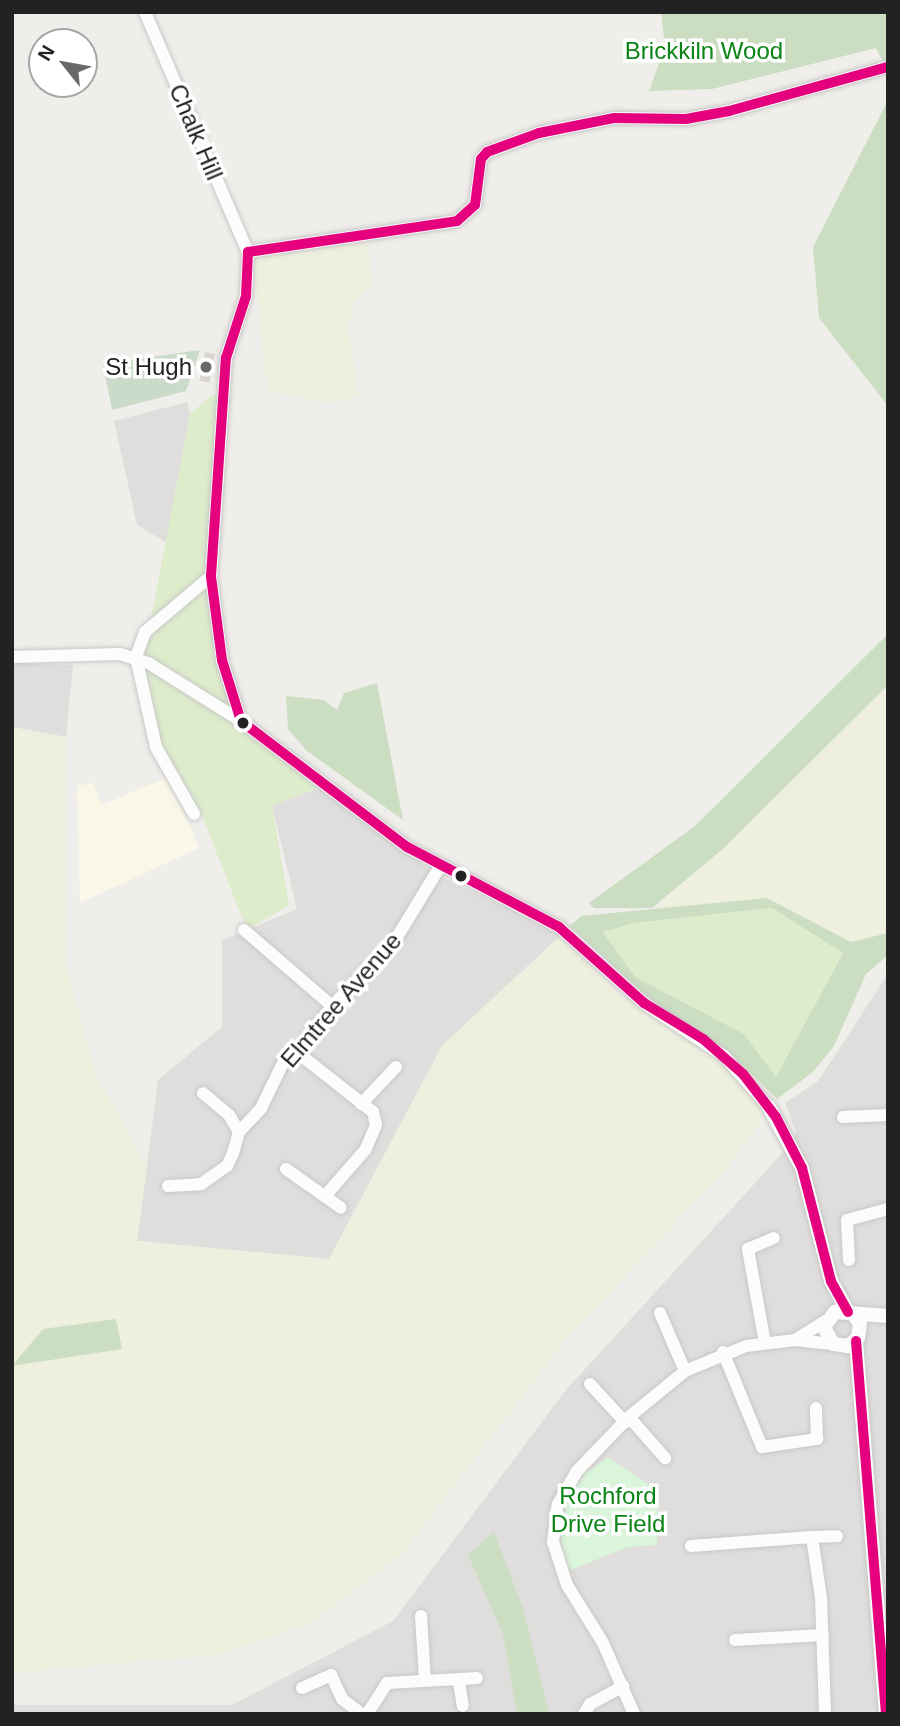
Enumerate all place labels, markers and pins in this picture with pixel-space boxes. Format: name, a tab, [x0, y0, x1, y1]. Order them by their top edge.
place label: St Hugh	[105, 353, 192, 381]
marker: St Hugh	[198, 359, 214, 375]
unlabelled marker	[236, 716, 250, 730]
unlabelled marker	[454, 869, 468, 883]

